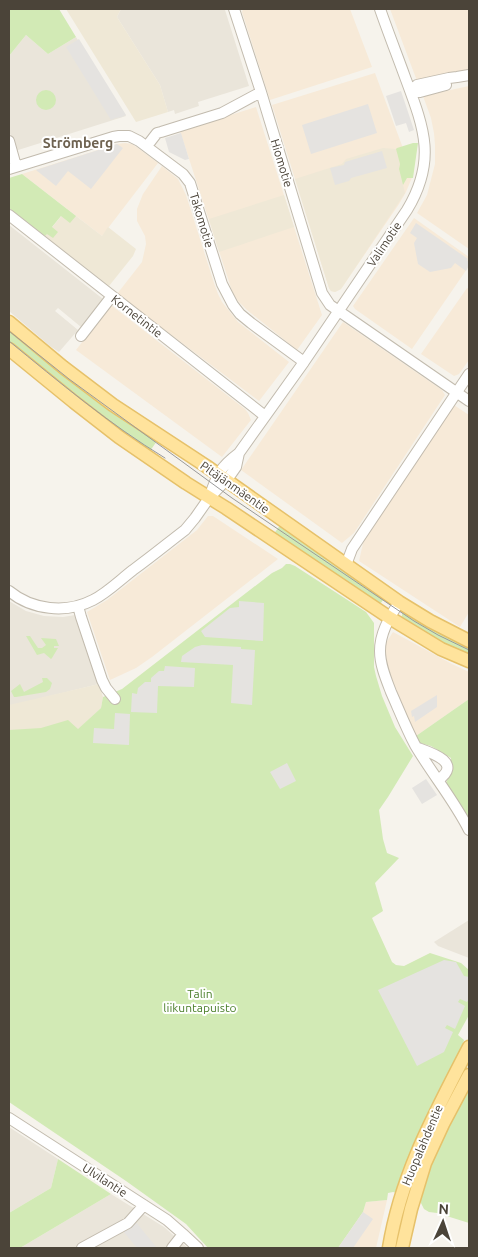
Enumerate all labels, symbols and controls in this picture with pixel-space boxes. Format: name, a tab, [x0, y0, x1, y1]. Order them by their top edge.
district label: Strömberg	[43, 135, 113, 151]
street label: Hiomotie	[268, 137, 296, 189]
street label: Takomotie	[187, 191, 217, 249]
street label: Valimotie	[364, 219, 404, 269]
street label: Kornetintie	[109, 292, 165, 340]
street label: Pitäjänmäentie	[198, 458, 272, 516]
park label: Talin liikuntapuisto	[163, 987, 237, 1014]
street label: Huopalahdentie	[399, 1103, 445, 1187]
street label: Ulvilantie	[80, 1161, 130, 1199]
north arrow	[418, 1197, 468, 1247]
text: N	[438, 1201, 449, 1217]

